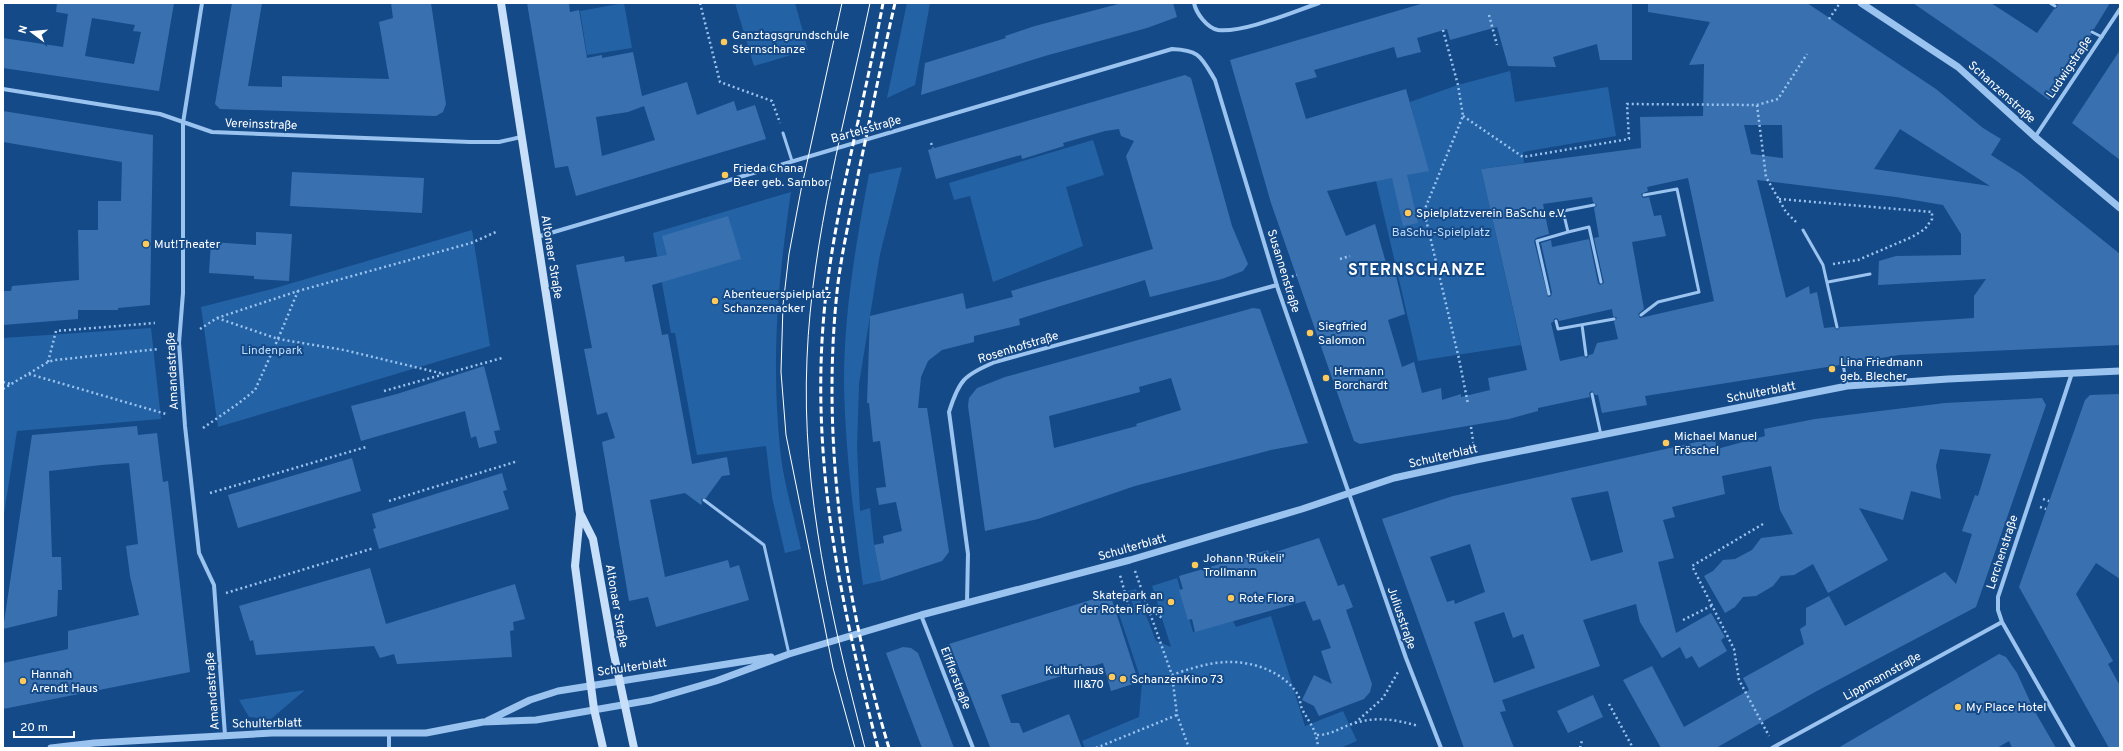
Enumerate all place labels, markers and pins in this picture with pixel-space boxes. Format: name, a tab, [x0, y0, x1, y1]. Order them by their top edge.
place label: Ganztagsgrundschule Sternschanze	[732, 28, 849, 58]
marker: Ganztagsgrundschule Sternschanze	[719, 37, 729, 47]
place label: Frieda Chana Beer geb. Sambor	[733, 161, 829, 191]
marker: Frieda Chana Beer geb. Sambor	[720, 170, 730, 180]
place label: Spielplatzverein BaSchu e.V.	[1416, 206, 1566, 222]
marker: Spielplatzverein BaSchu e.V.	[1403, 208, 1413, 218]
place label: Mut!Theater	[154, 237, 221, 253]
marker: Mut!Theater	[141, 239, 151, 249]
place label: Abenteuerspielplatz Schanzenacker	[723, 287, 832, 317]
marker: Abenteuerspielplatz Schanzenacker	[710, 296, 720, 306]
place label: Siegfried Salomon	[1318, 319, 1367, 349]
marker: Siegfried Salomon	[1305, 328, 1315, 338]
place label: Lina Friedmann geb. Blecher	[1840, 355, 1923, 385]
place label: Hermann Borchardt	[1334, 364, 1388, 394]
marker: Lina Friedmann geb. Blecher	[1827, 364, 1837, 374]
marker: Hermann Borchardt	[1321, 373, 1331, 383]
place label: Michael Manuel Fröschel	[1674, 429, 1757, 459]
marker: Michael Manuel Fröschel	[1661, 438, 1671, 448]
place label: Johann 'Rukeli' Trollmann	[1203, 551, 1284, 581]
marker: Johann 'Rukeli' Trollmann	[1190, 560, 1200, 570]
place label: Skatepark an der Roten Flora	[1080, 588, 1163, 618]
place label: Rote Flora	[1239, 591, 1294, 607]
marker: Rote Flora	[1226, 593, 1236, 603]
marker: Skatepark an der Roten Flora	[1166, 597, 1176, 607]
place label: Kulturhaus III&70	[1045, 663, 1104, 693]
place label: Hannah Arendt Haus	[31, 667, 98, 697]
marker: Kulturhaus III&70	[1107, 672, 1117, 682]
place label: SchanzenKino 73	[1131, 672, 1224, 688]
marker: SchanzenKino 73	[1118, 674, 1128, 684]
marker: Hannah Arendt Haus	[18, 676, 28, 686]
place label: My Place Hotel	[1966, 700, 2046, 716]
marker: My Place Hotel	[1953, 702, 1963, 712]

